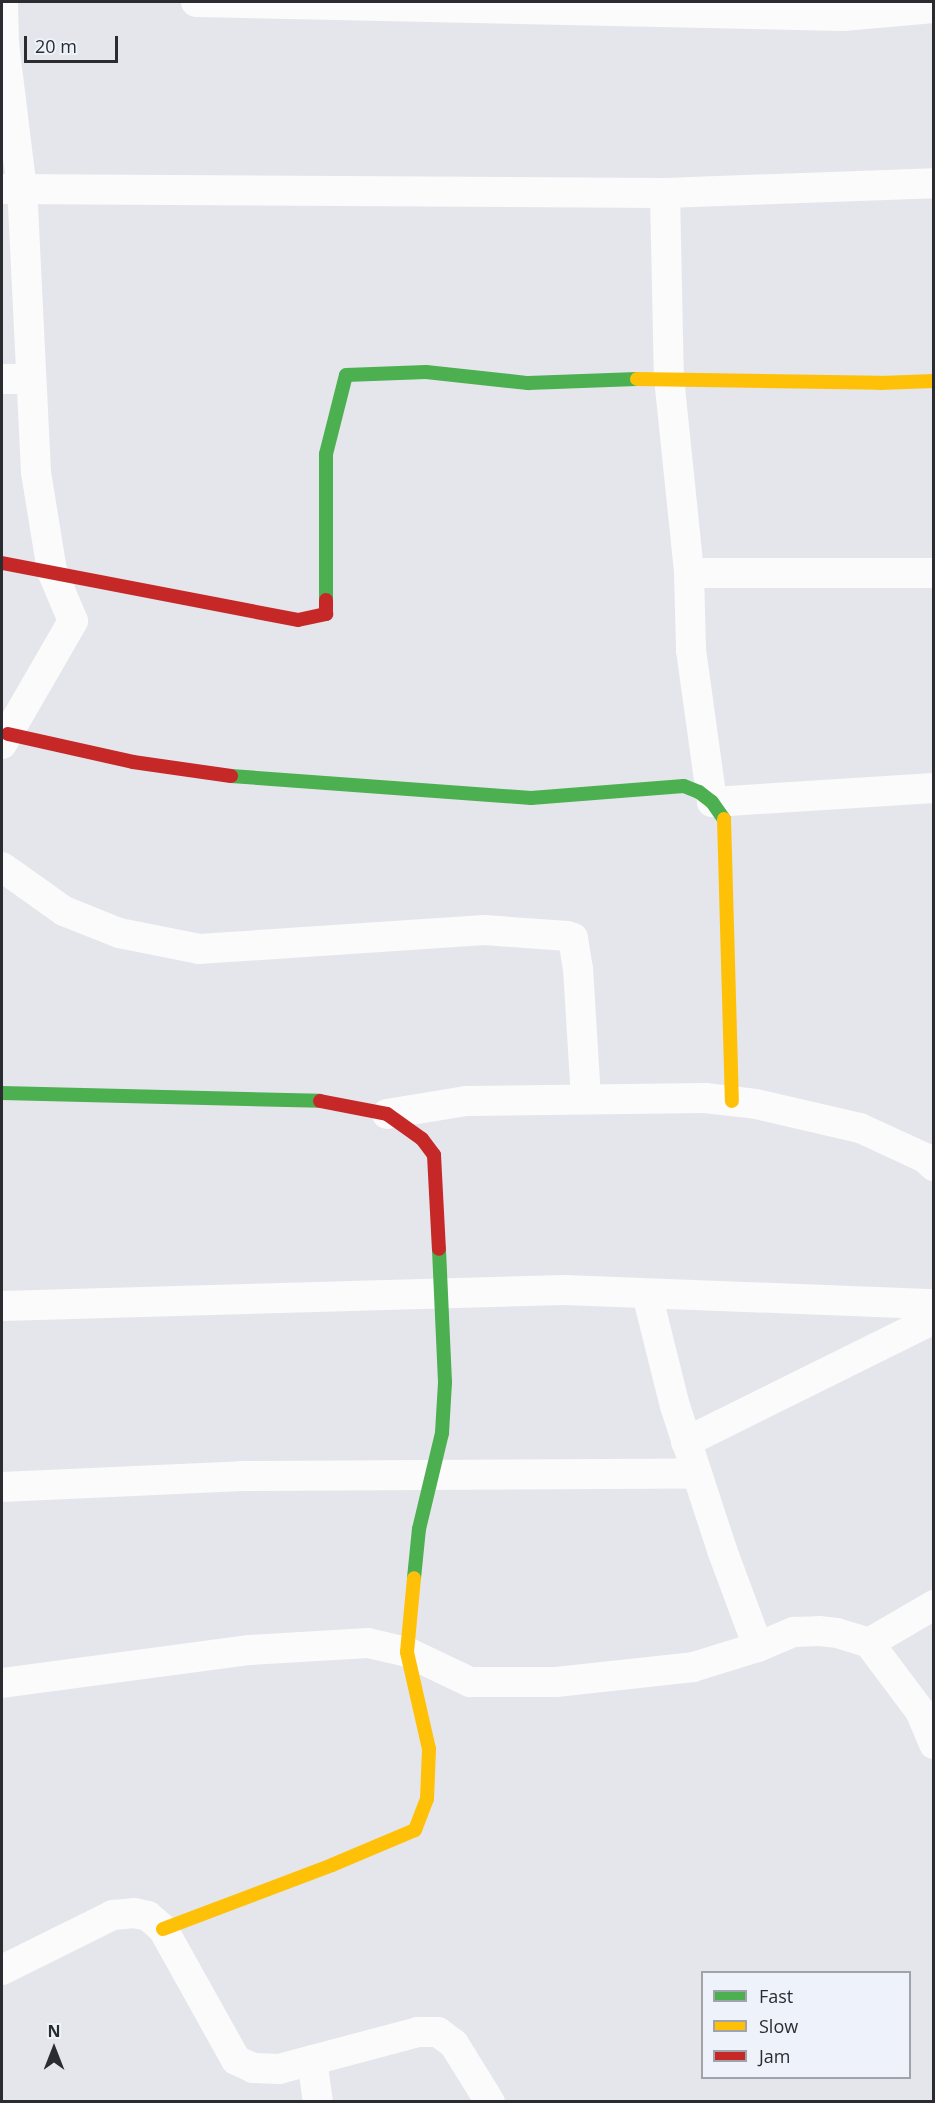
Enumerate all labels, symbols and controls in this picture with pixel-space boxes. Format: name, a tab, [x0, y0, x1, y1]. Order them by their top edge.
scale bar	[27, 24, 122, 62]
text: 20 m	[35, 34, 77, 58]
legend	[701, 1971, 911, 2079]
text: Fast	[759, 1984, 793, 2008]
text: Slow	[759, 2014, 798, 2038]
north arrow	[24, 2019, 84, 2079]
text: N	[47, 2020, 61, 2042]
text: Jam	[759, 2044, 791, 2068]

